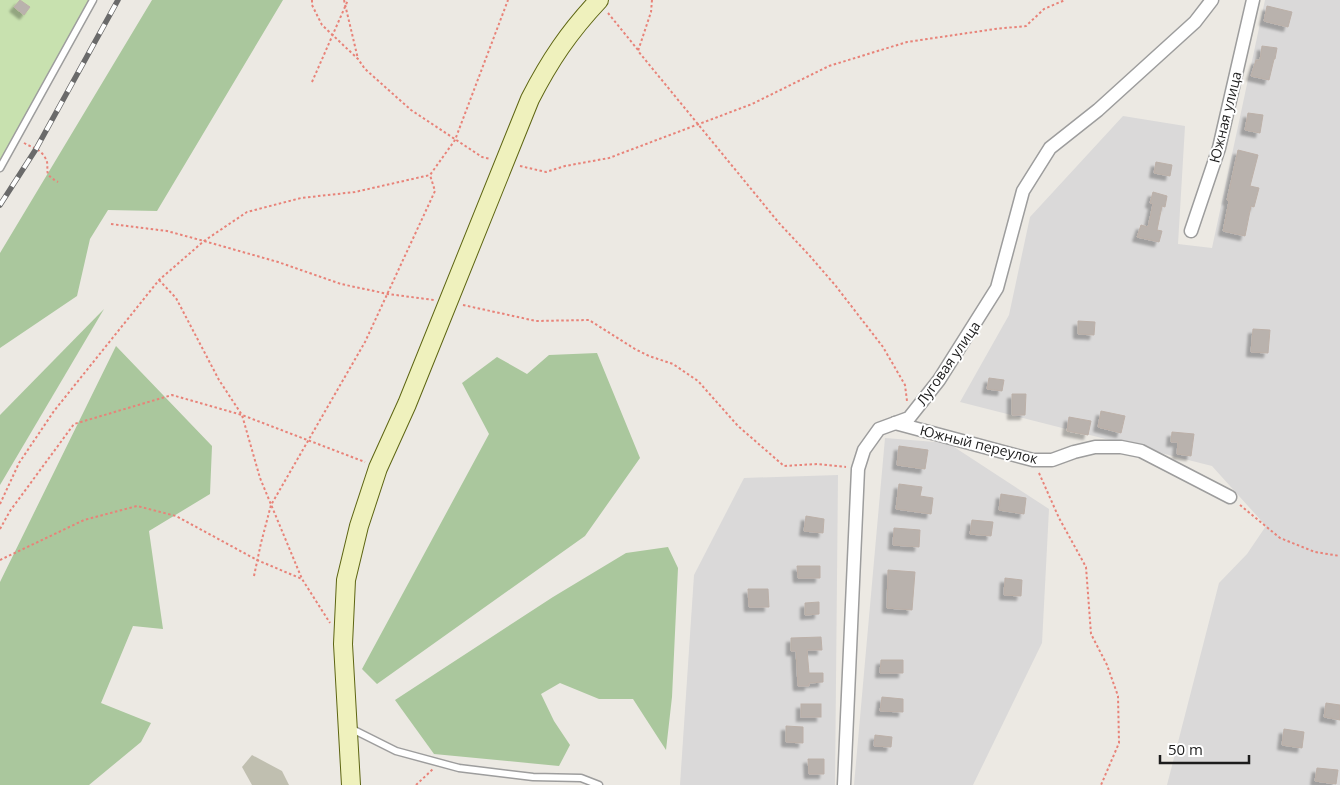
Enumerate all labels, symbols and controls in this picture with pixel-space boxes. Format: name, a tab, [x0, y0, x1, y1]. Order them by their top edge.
street label: Южная улица	[1204, 69, 1246, 165]
street label: Луговая улица	[912, 317, 984, 409]
street label: Южный переулок	[918, 420, 1041, 468]
scale bar	[1160, 732, 1249, 764]
text: 50 m	[1168, 739, 1203, 759]

